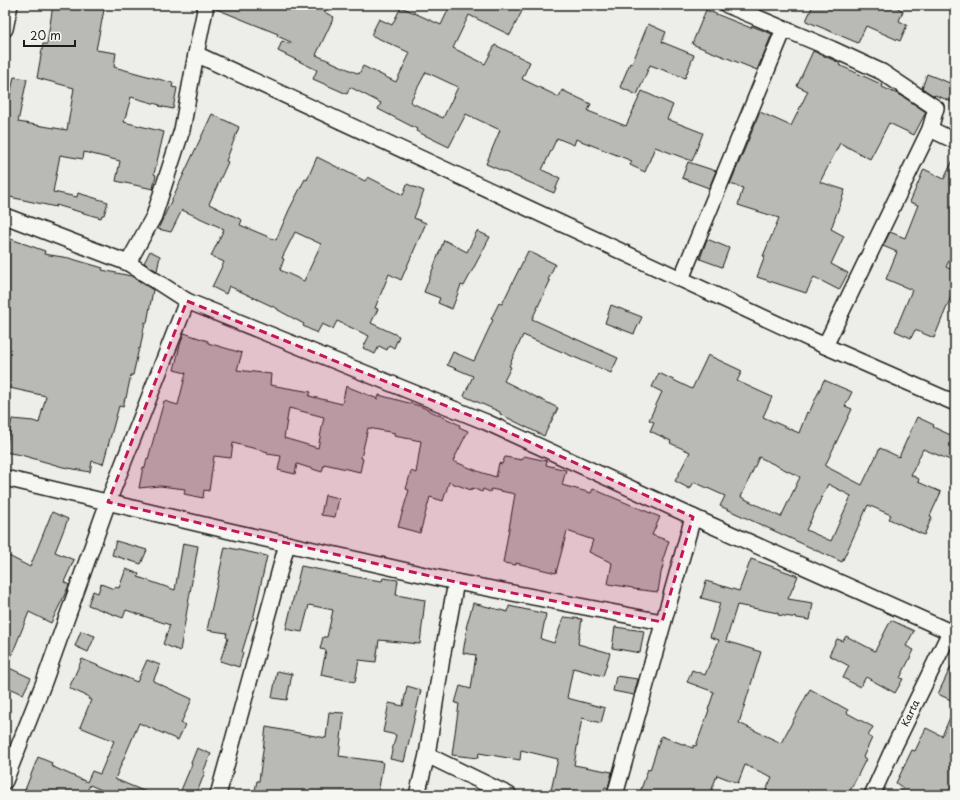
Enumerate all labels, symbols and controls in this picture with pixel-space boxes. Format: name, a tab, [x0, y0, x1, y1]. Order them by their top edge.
scale bar	[24, 22, 75, 48]
text: 20 m	[30, 26, 61, 44]
street label: Karta	[897, 696, 923, 729]

